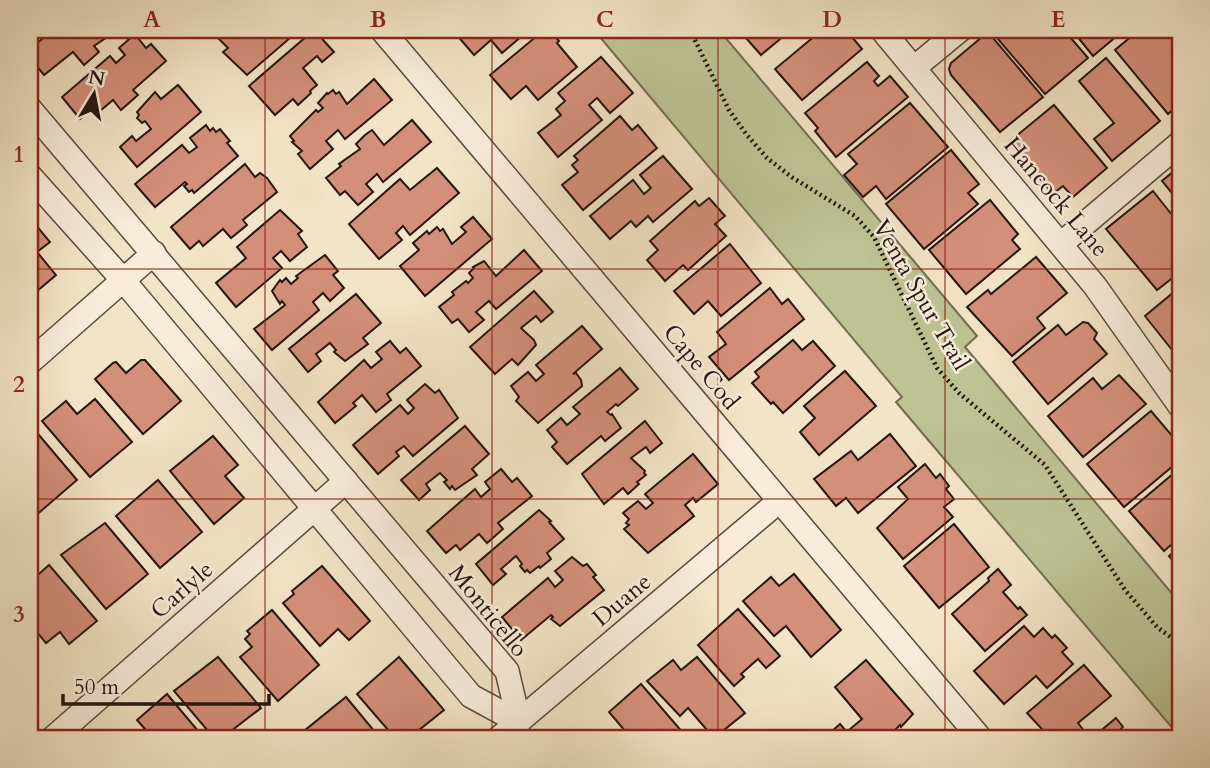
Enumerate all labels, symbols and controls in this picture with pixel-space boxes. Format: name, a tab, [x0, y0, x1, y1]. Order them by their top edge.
text: A	[143, 4, 161, 35]
text: B	[370, 4, 386, 35]
text: C	[596, 4, 614, 35]
text: D	[822, 4, 842, 35]
text: E	[1051, 4, 1065, 35]
north arrow	[60, 60, 130, 130]
text: N	[86, 64, 108, 93]
street label: Hancock Lane	[996, 130, 1116, 264]
text: 1	[13, 139, 25, 170]
street label: Venta Spur Trail	[864, 213, 978, 377]
street label: Cape Cod	[655, 317, 747, 417]
text: 2	[13, 369, 25, 400]
street label: Carlyle	[144, 554, 220, 626]
street label: Monticello	[440, 558, 536, 664]
street label: Duane	[586, 566, 658, 634]
text: 3	[13, 599, 25, 630]
scale bar	[63, 663, 270, 707]
text: 50 m	[74, 673, 119, 702]

